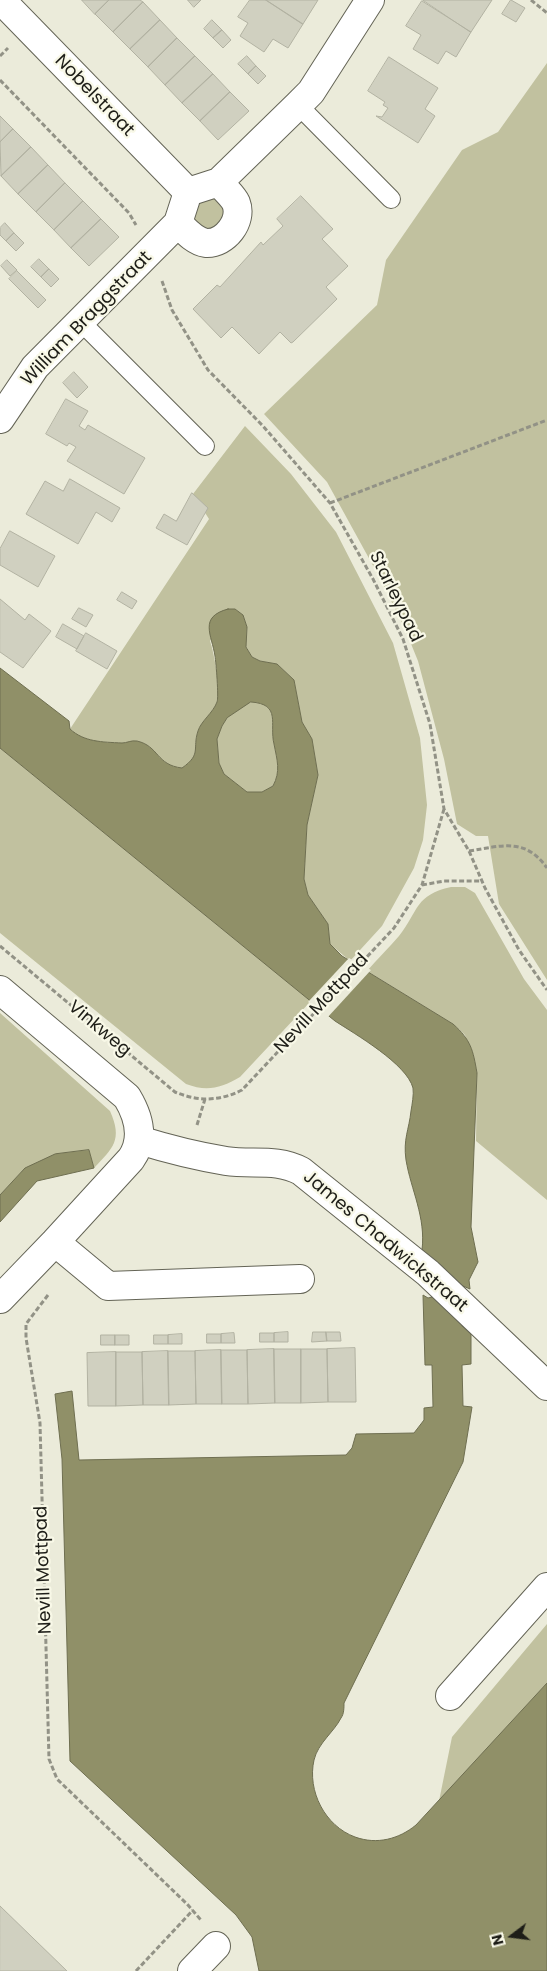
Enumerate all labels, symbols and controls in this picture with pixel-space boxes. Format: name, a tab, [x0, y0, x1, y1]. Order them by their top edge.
street label: Nobelstraat	[50, 51, 138, 141]
street label: William Braggstraat	[17, 247, 157, 391]
street label: Starleypad	[364, 548, 426, 646]
street label: Nevill Mottpad	[270, 950, 374, 1058]
street label: Vinkweg	[63, 996, 135, 1062]
street label: James Chadwickstraat	[298, 1167, 472, 1317]
street label: Nevill Mottpad	[31, 1505, 57, 1635]
north arrow	[487, 1911, 537, 1961]
text: N	[486, 1932, 509, 1948]

